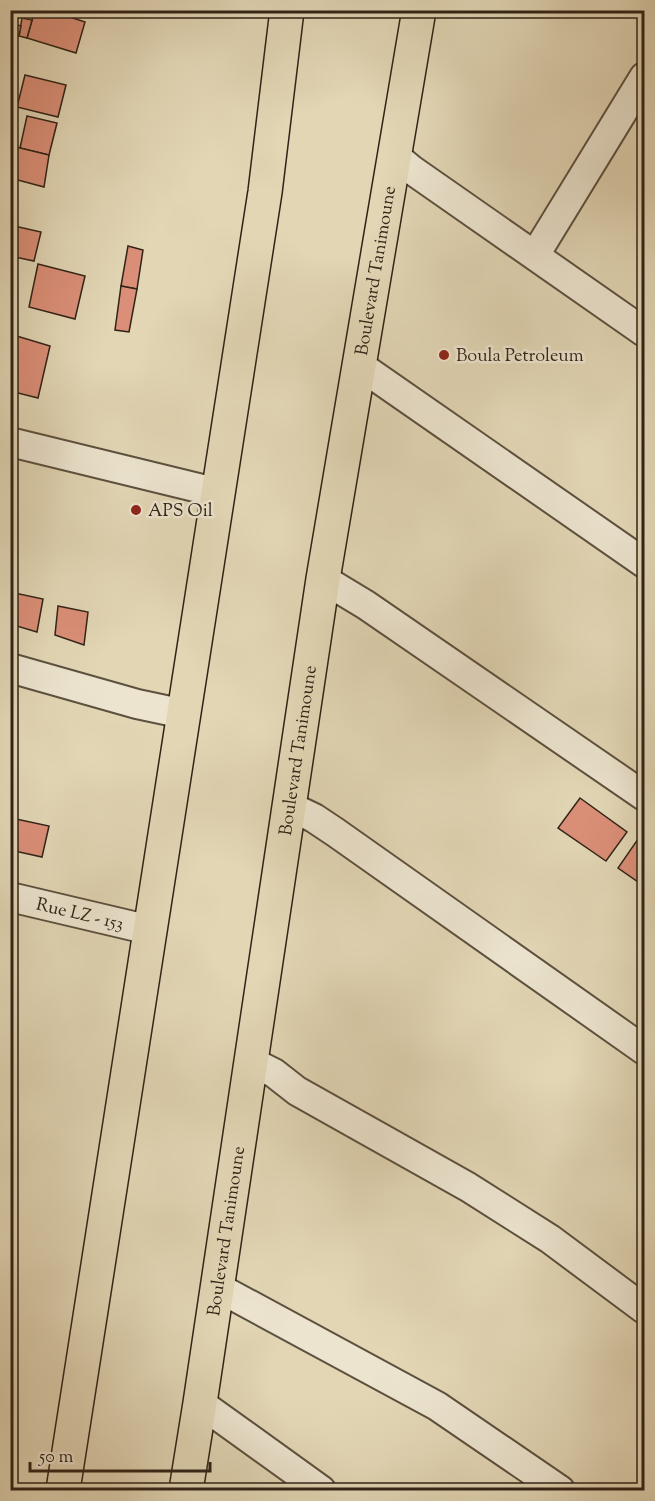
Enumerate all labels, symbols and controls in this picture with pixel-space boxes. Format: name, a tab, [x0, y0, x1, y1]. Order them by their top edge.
street label: Boulevard Tanimoune	[350, 184, 404, 358]
place label: Boula Petroleum	[456, 344, 584, 370]
marker: Boula Petroleum	[437, 348, 451, 362]
place label: APS Oil	[148, 499, 213, 525]
marker: APS Oil	[129, 503, 143, 517]
street label: Boulevard Tanimoune	[274, 664, 325, 837]
street label: Rue LZ - 153	[33, 893, 126, 938]
street label: Boulevard Tanimoune	[202, 1144, 253, 1318]
scale bar	[30, 1435, 210, 1473]
text: 50 m	[38, 1445, 74, 1471]

